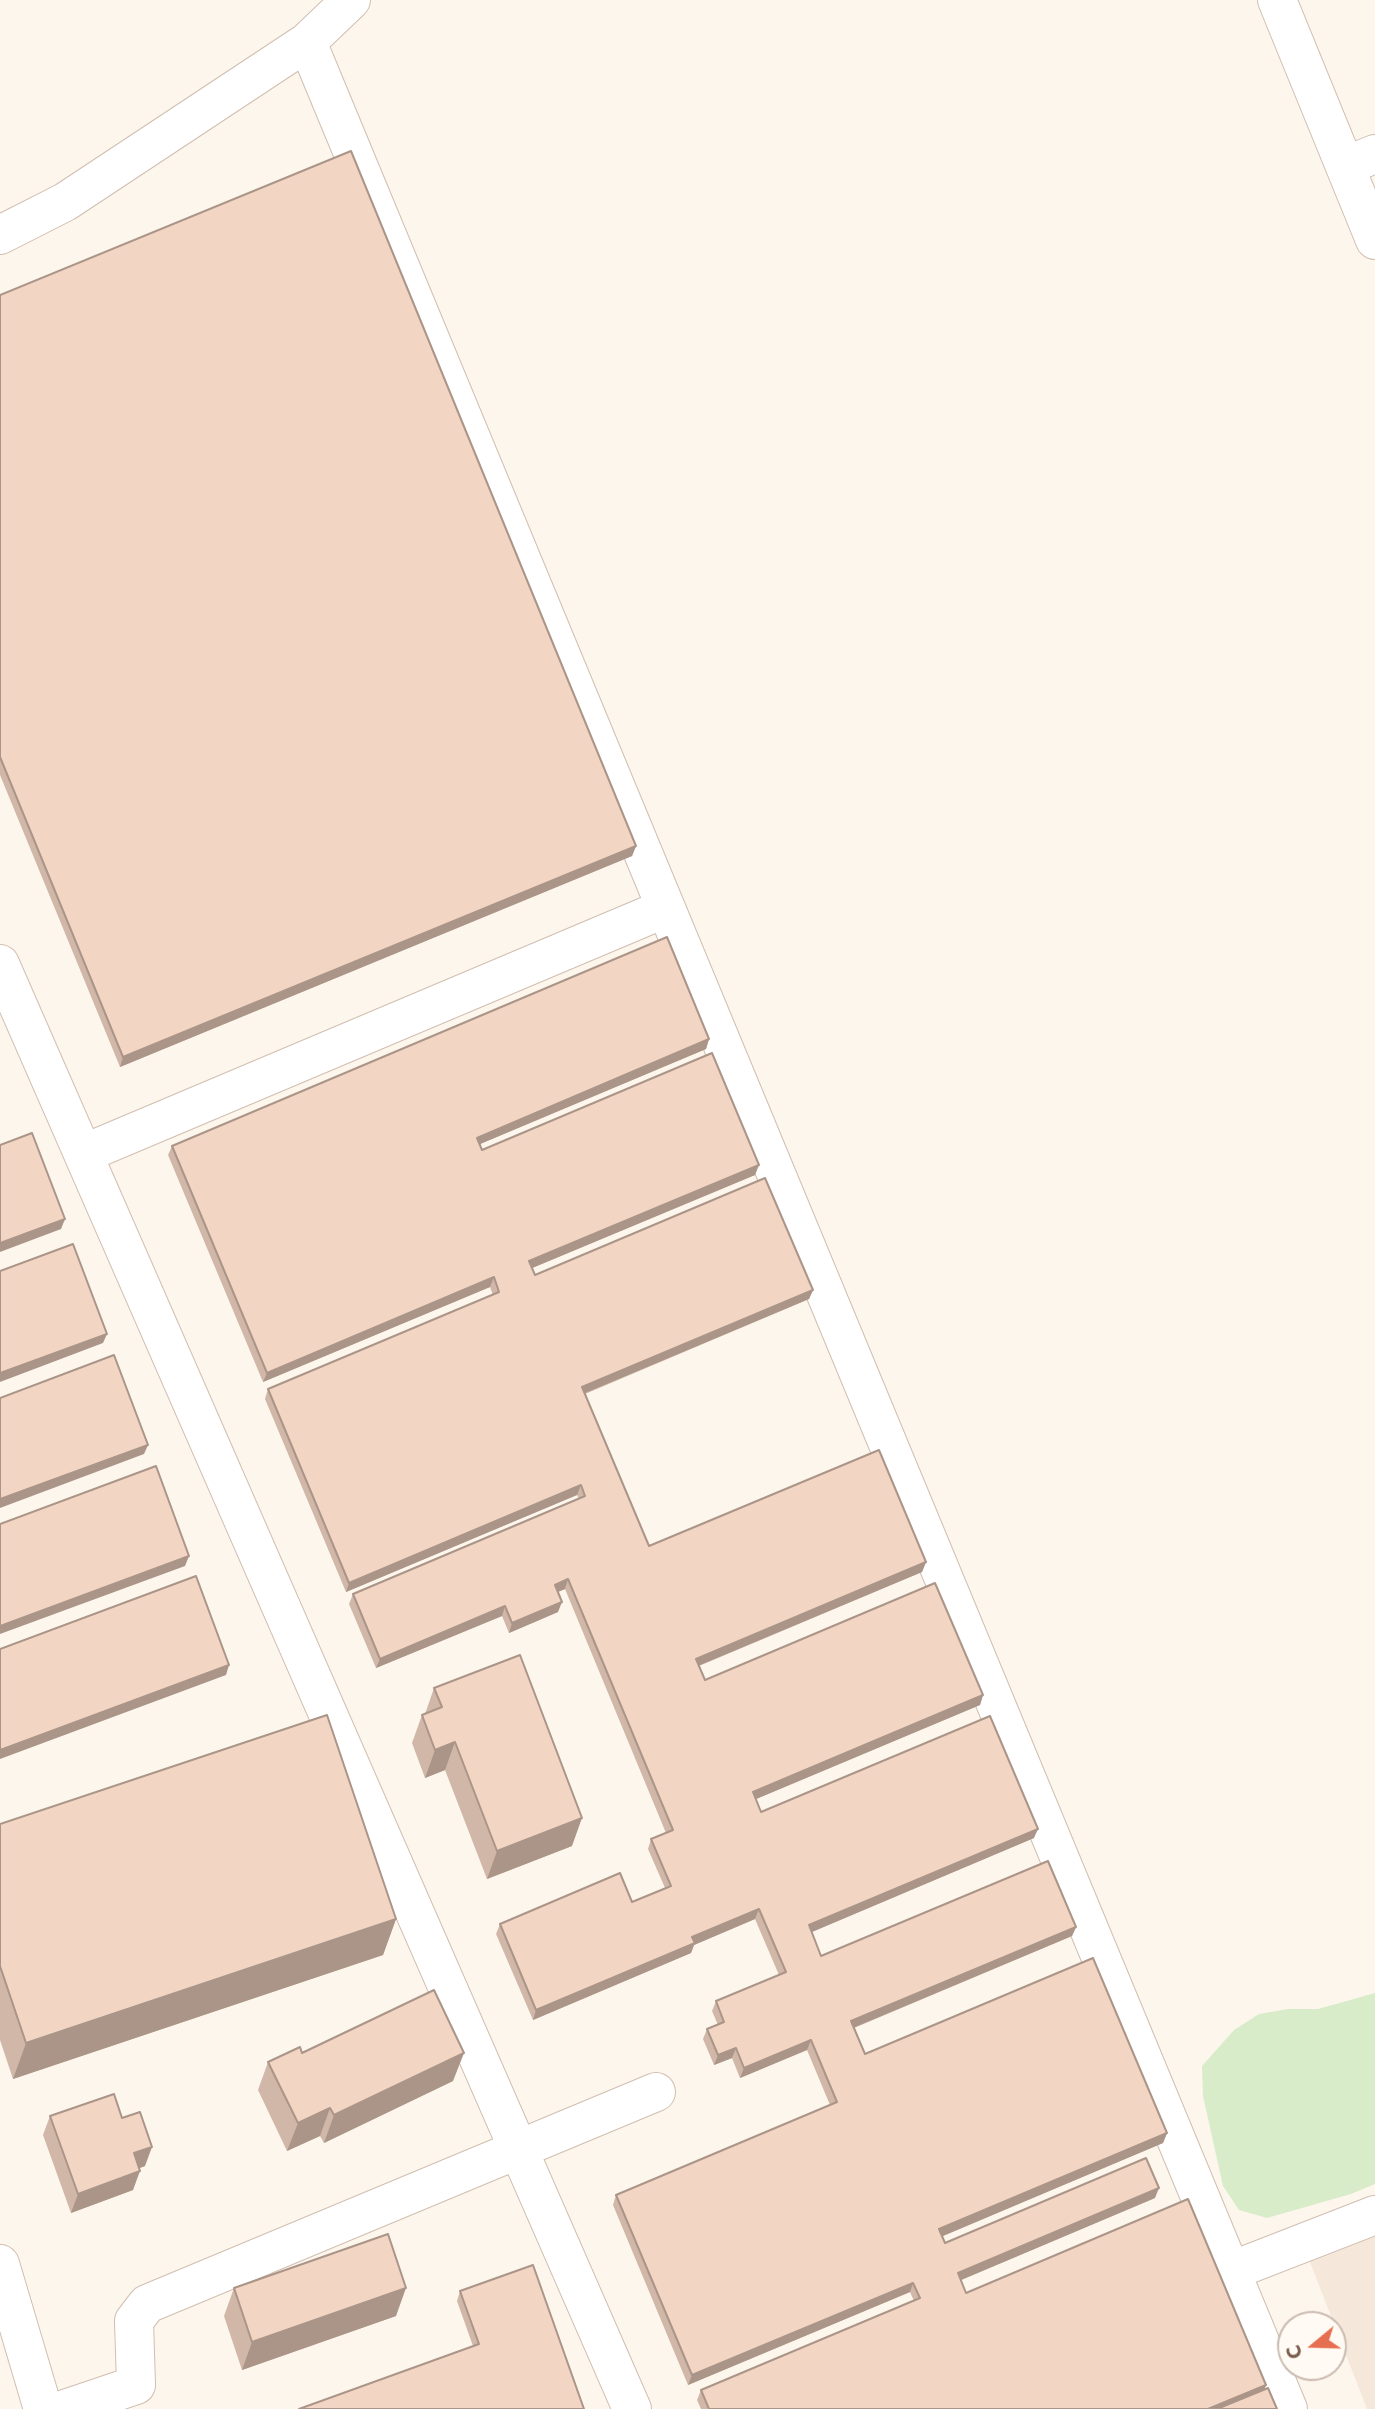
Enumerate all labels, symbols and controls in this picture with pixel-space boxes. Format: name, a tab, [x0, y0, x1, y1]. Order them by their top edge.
north arrow	[1277, 2311, 1347, 2381]
text: С	[1281, 2342, 1307, 2362]

